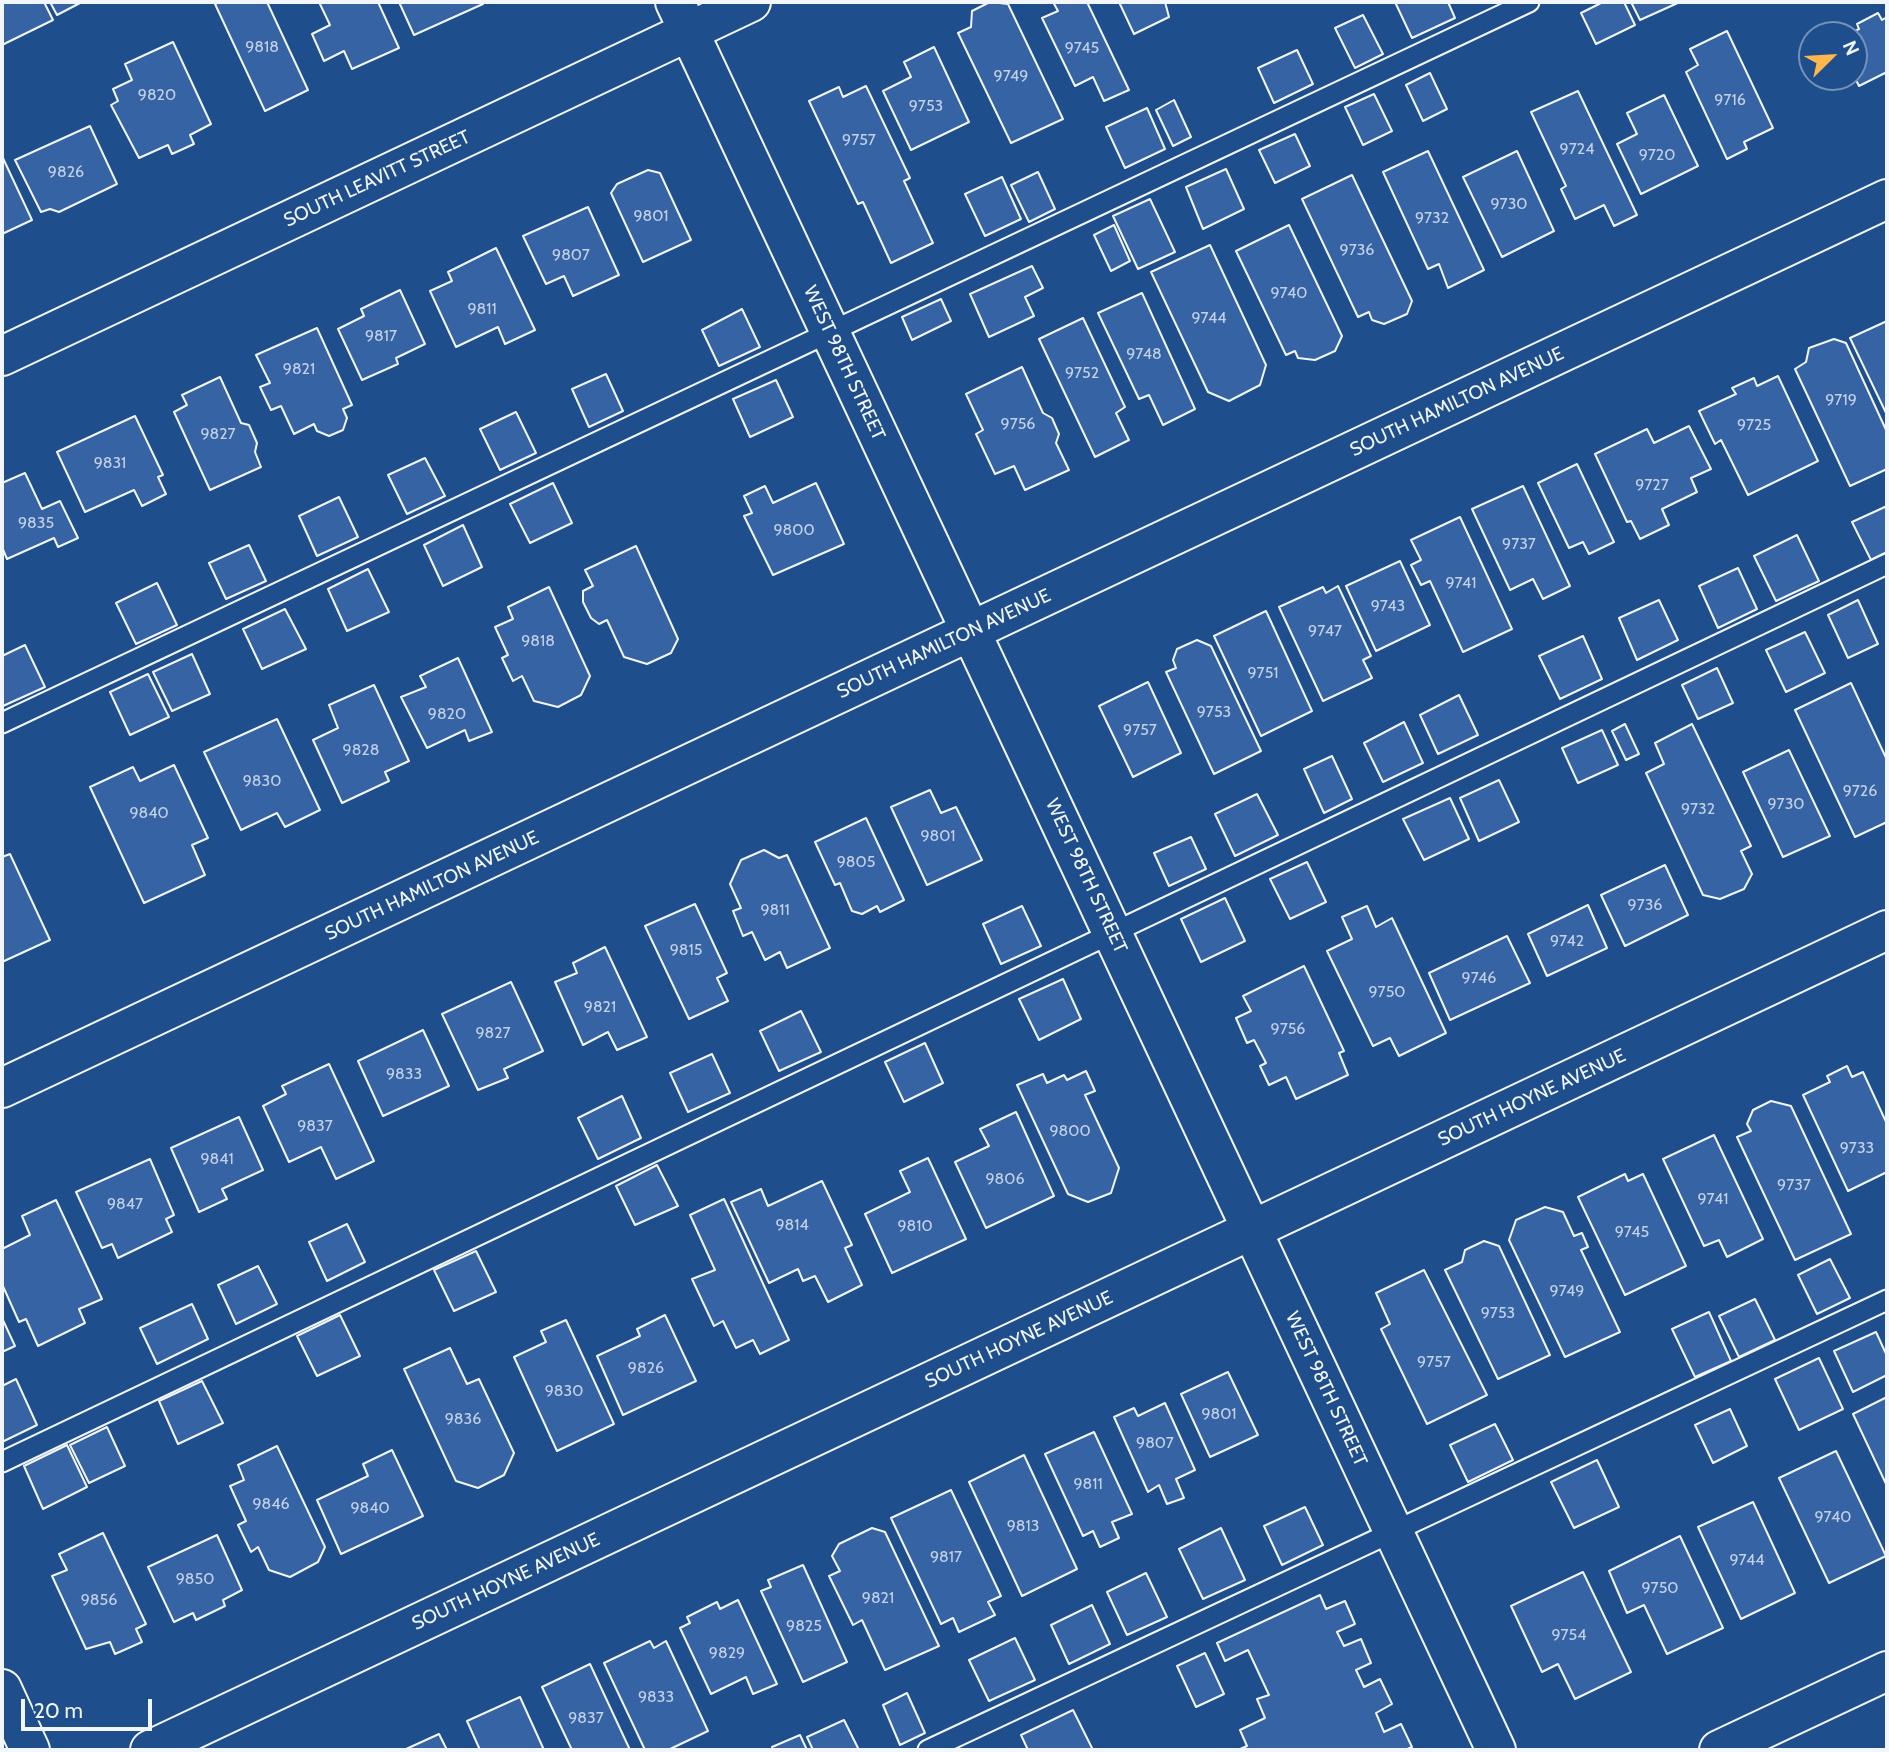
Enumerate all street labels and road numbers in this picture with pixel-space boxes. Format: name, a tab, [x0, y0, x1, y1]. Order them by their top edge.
street label: SOUTH LEAVITT STREET	[280, 126, 474, 232]
street label: WEST 98TH STREET	[798, 282, 890, 444]
street label: SOUTH HAMILTON AVENUE	[1346, 342, 1568, 462]
street label: SOUTH HAMILTON AVENUE	[833, 584, 1055, 704]
street label: WEST 98TH STREET	[1040, 795, 1132, 957]
street label: SOUTH HAMILTON AVENUE	[321, 826, 543, 946]
street label: SOUTH HOYNE AVENUE	[1435, 1044, 1629, 1152]
street label: SOUTH HOYNE AVENUE	[922, 1286, 1116, 1394]
street label: WEST 98TH STREET	[1280, 1308, 1372, 1470]
street label: SOUTH HOYNE AVENUE	[409, 1528, 603, 1636]

